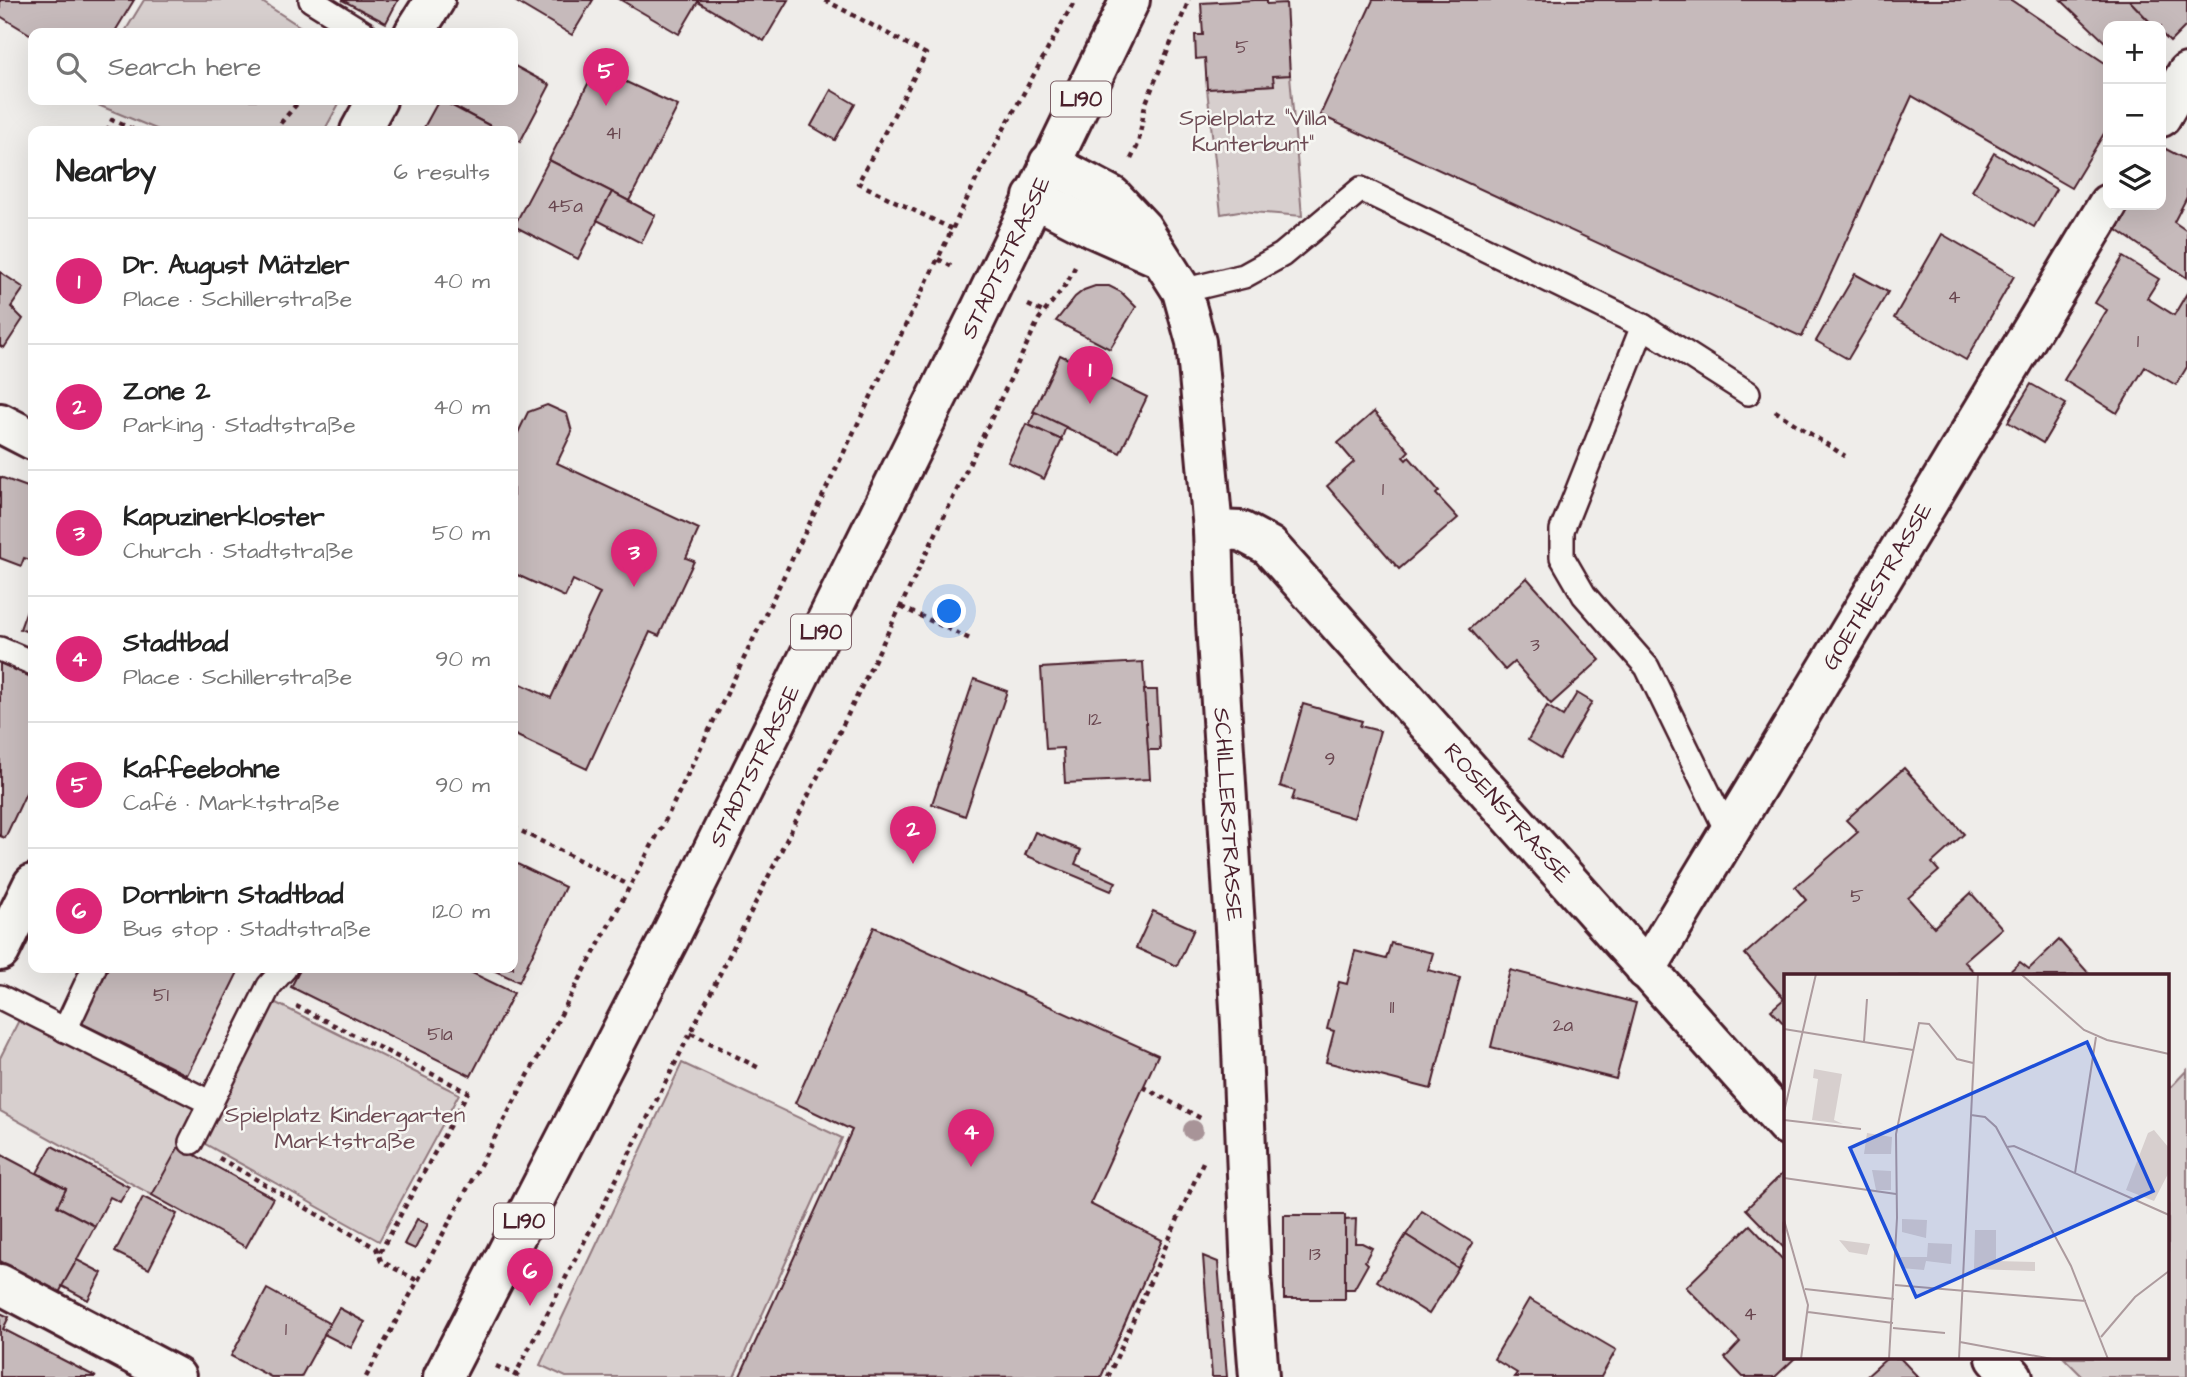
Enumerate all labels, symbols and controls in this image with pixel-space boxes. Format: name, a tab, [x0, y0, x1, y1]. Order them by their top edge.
map controls	[2103, 21, 2166, 210]
button: +	[2103, 21, 2166, 84]
search box	[28, 28, 518, 105]
house number: 5	[1235, 34, 1249, 61]
icon: search	[52, 48, 90, 86]
pin: 5	[583, 48, 629, 106]
text: Search here	[108, 49, 261, 85]
road number: L190	[1051, 82, 1111, 116]
button: −	[2103, 84, 2166, 147]
park label: Spielplatz "Villa Kunterbunt"	[1179, 102, 1327, 160]
house number: 41	[605, 120, 621, 147]
button: layers	[2103, 147, 2166, 210]
text: Nearby	[56, 151, 156, 193]
text: 6 results	[394, 156, 490, 188]
street label: STADTSTRASSE	[953, 171, 1059, 344]
house number: 45a	[547, 193, 583, 220]
text: Dr. August Mätzler	[123, 247, 349, 283]
text: 1	[78, 265, 80, 297]
text: 40 m	[433, 265, 490, 297]
text: Place · Schillerstraße	[123, 283, 352, 315]
house number: 4	[1948, 284, 1961, 311]
house number: 1	[2137, 328, 2140, 355]
pin: 1	[1067, 346, 1113, 404]
text: Zone 2	[123, 373, 210, 409]
text: 2	[72, 391, 86, 423]
text: 40 m	[433, 391, 490, 423]
text: Parking · Stadtstraße	[123, 409, 356, 441]
house number: 1	[1382, 476, 1385, 503]
street label: GOETHESTRASSE	[1815, 496, 1940, 676]
text: Kapuzinerkloster	[123, 499, 325, 535]
text: 3	[73, 517, 85, 549]
text: 50 m	[432, 517, 490, 549]
pin: 3	[611, 529, 657, 587]
text: Church · Stadtstraße	[123, 535, 354, 567]
your location	[932, 594, 966, 628]
road number: L190	[791, 614, 851, 650]
text: Stadtbad	[123, 625, 228, 661]
house number: 3	[1530, 632, 1540, 659]
text: 4	[71, 643, 87, 675]
text: 90 m	[435, 643, 490, 675]
text: Place · Schillerstraße	[123, 661, 352, 693]
street label: STADTSTRASSE	[701, 679, 808, 852]
house number: 12	[1088, 706, 1102, 733]
street label: SCHILLERSTRASSE	[1205, 707, 1251, 922]
street label: ROSENSTRASSE	[1436, 736, 1579, 891]
house number: 9	[1325, 746, 1335, 773]
text: Kaffeebohne	[123, 751, 280, 787]
text: 5	[71, 769, 87, 801]
text: 90 m	[435, 769, 490, 801]
text: Café · Marktstraße	[123, 787, 340, 819]
pin: 2	[890, 806, 936, 864]
text: Dornbirn Stadtbad	[123, 877, 344, 913]
house number: 5	[1850, 883, 1864, 910]
text: 6	[72, 895, 86, 927]
text: 120 m	[432, 895, 490, 927]
text: Bus stop · Stadtstraße	[123, 913, 371, 945]
inset map	[1784, 974, 2170, 1360]
house number: 51	[153, 982, 170, 1009]
house number: 11	[1390, 994, 1395, 1021]
house number: 2a	[1553, 1012, 1574, 1039]
house number: 51a	[427, 1021, 453, 1048]
park label: Spielplatz Kindergarten Marktstraße	[225, 1099, 465, 1157]
pin: 4	[948, 1109, 994, 1167]
road number: L190	[494, 1204, 554, 1238]
house number: 13	[1309, 1241, 1321, 1268]
pin: 6	[507, 1248, 553, 1306]
house number: 4	[1744, 1301, 1757, 1328]
house number: 1	[285, 1316, 288, 1343]

